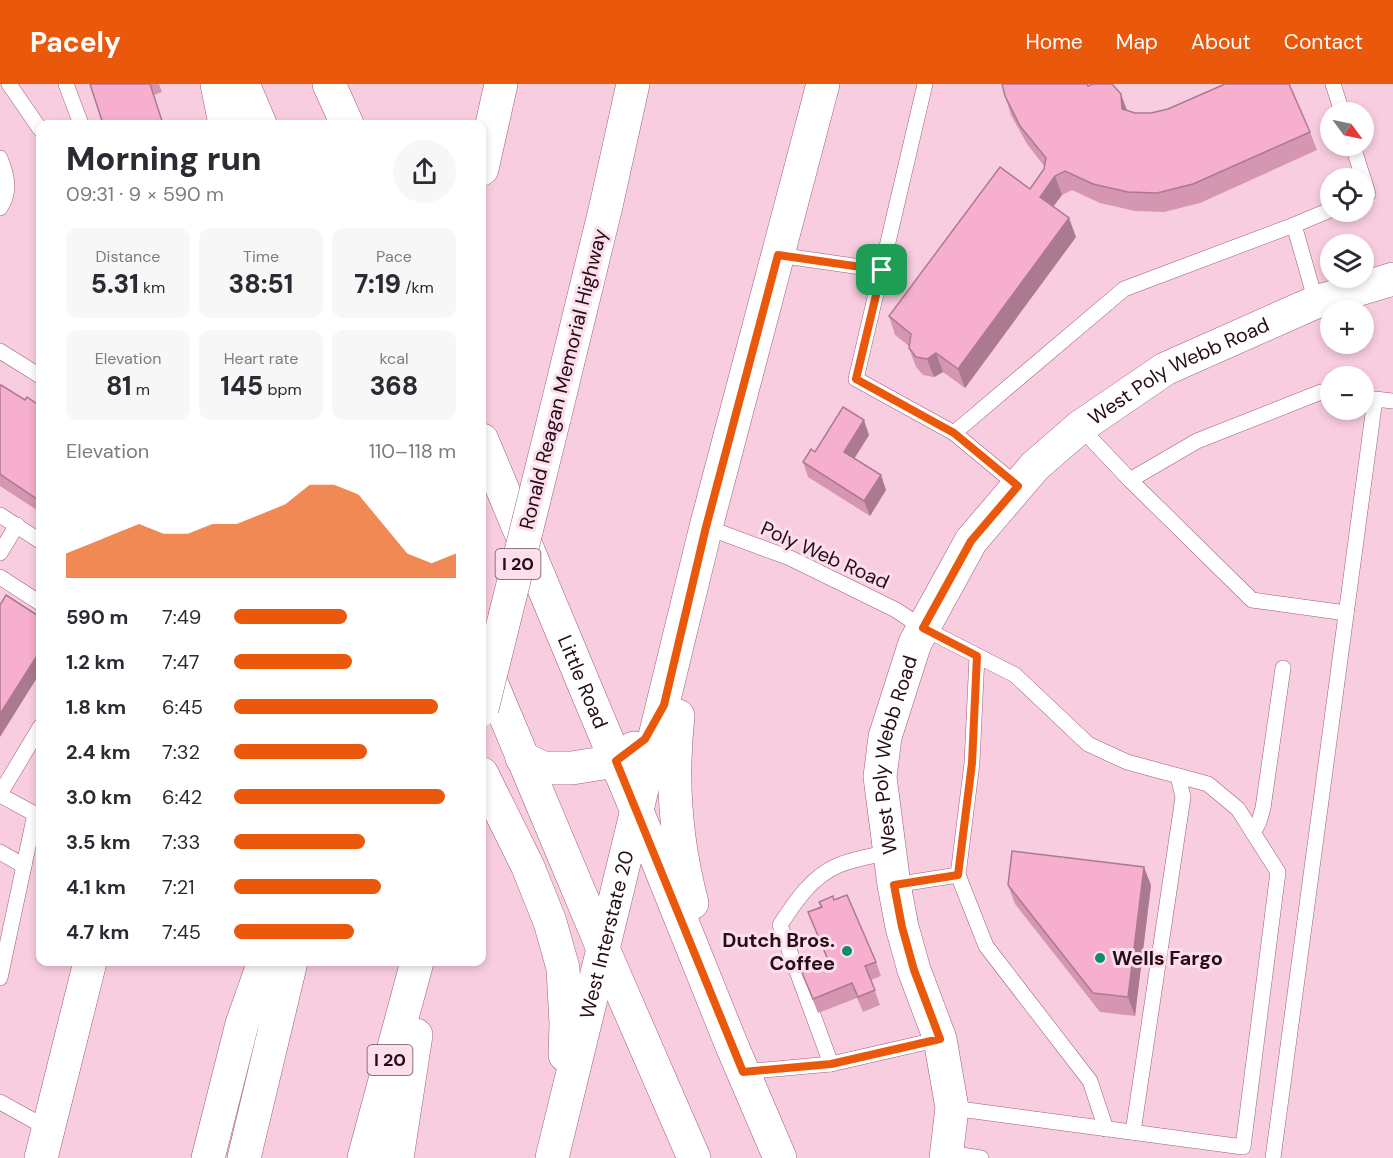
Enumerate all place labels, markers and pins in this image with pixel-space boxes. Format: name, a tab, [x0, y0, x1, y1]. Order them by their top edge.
pin	[856, 244, 907, 295]
place label: Dutch Bros. Coffee	[722, 927, 835, 976]
marker: Dutch Bros. Coffee	[840, 944, 854, 958]
place label: Wells Fargo	[1112, 945, 1223, 971]
marker: Wells Fargo	[1093, 951, 1107, 965]

